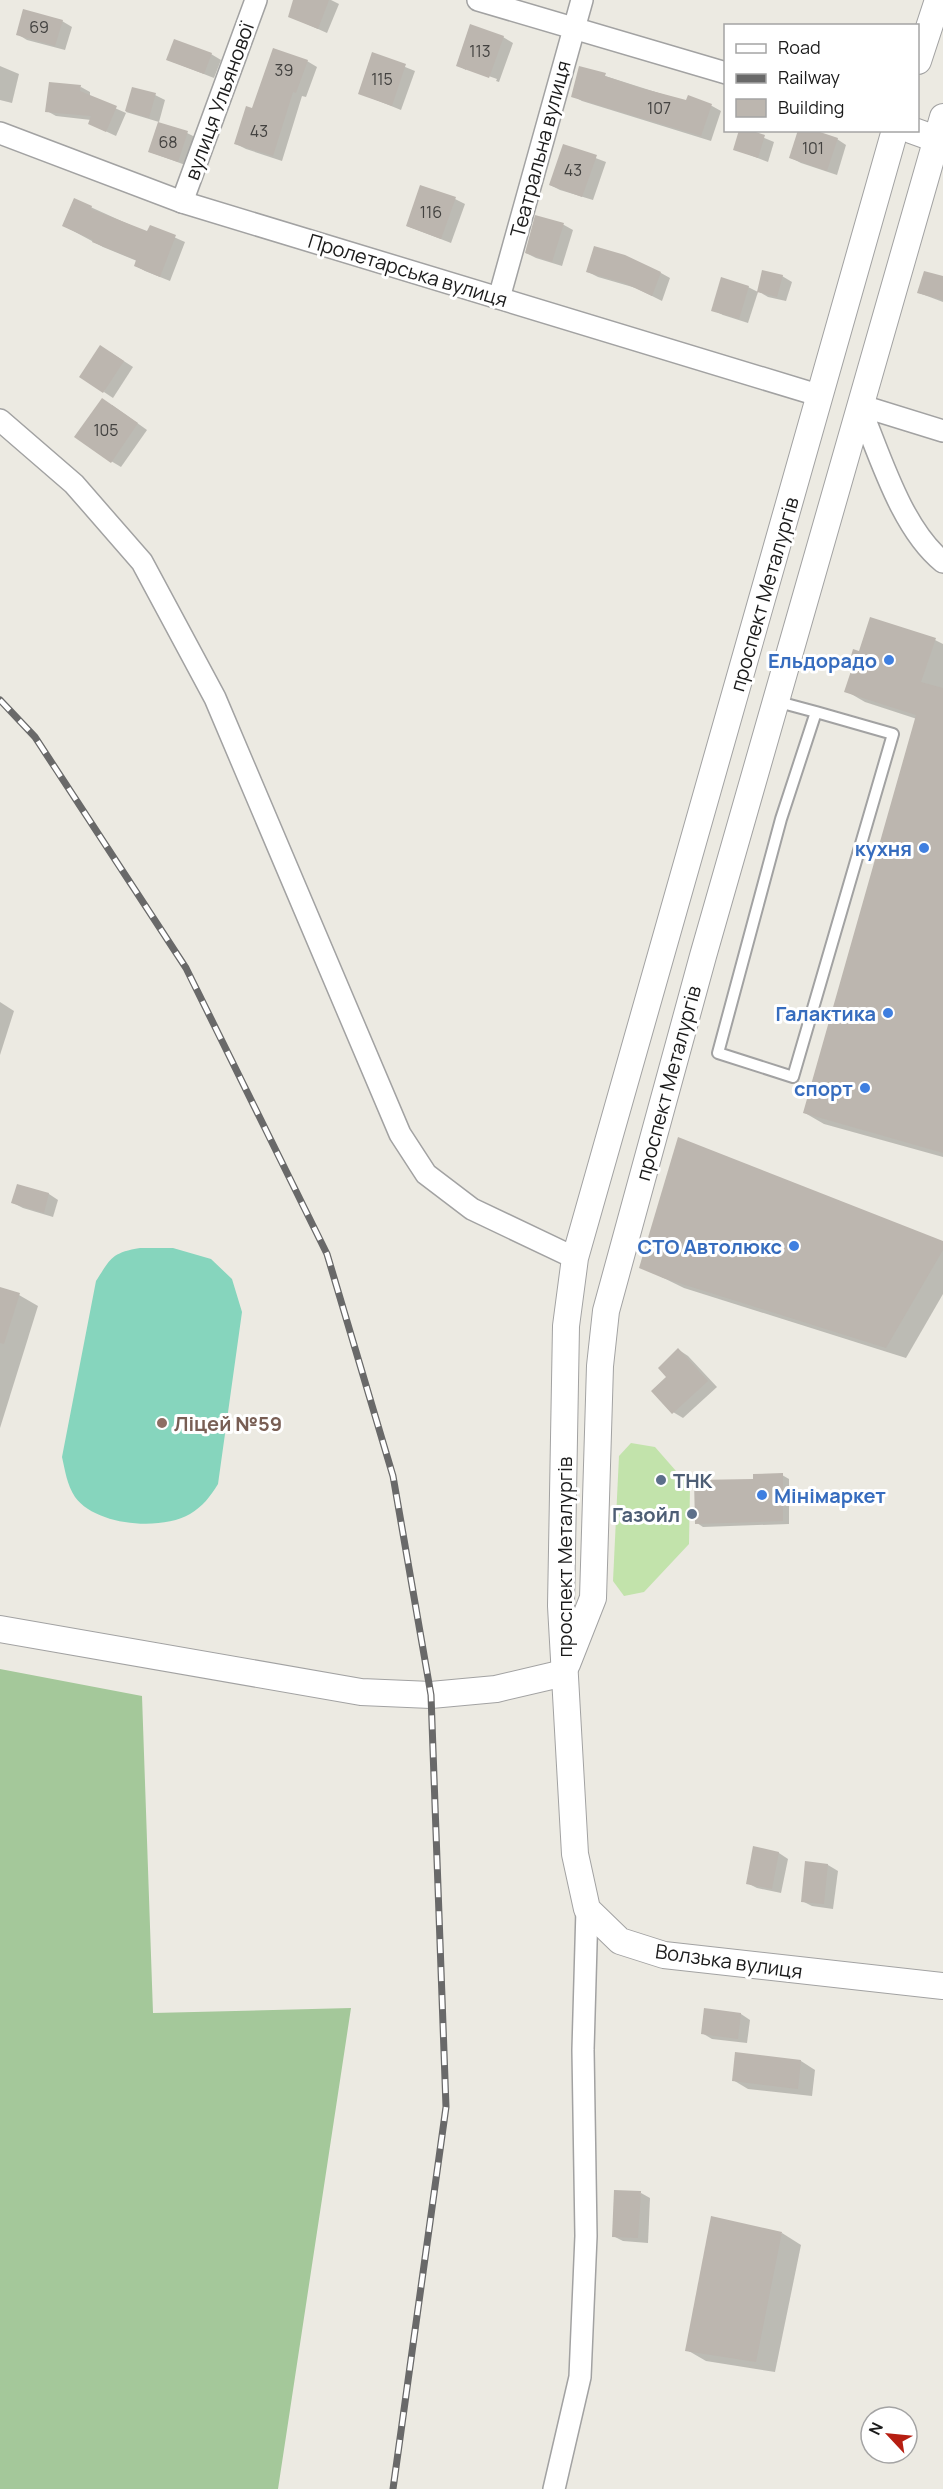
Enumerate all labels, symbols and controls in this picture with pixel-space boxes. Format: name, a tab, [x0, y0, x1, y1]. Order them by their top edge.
house number: 69	[29, 16, 49, 38]
street label: вулиця Ульянової	[178, 17, 261, 184]
legend	[724, 24, 919, 132]
text: Road	[778, 35, 821, 59]
house number: 113	[469, 40, 491, 62]
street label: Театральна вулиця	[503, 58, 577, 240]
house number: 39	[275, 59, 293, 81]
text: Railway	[778, 65, 840, 89]
house number: 115	[371, 68, 393, 90]
text: Building	[778, 95, 844, 119]
house number: 107	[647, 97, 671, 119]
house number: 43	[250, 120, 268, 142]
house number: 68	[158, 131, 178, 153]
house number: 101	[802, 137, 824, 159]
house number: 43	[564, 159, 582, 181]
house number: 116	[420, 201, 442, 223]
street label: Пролетарська вулиця	[305, 227, 511, 313]
house number: 105	[93, 419, 119, 441]
street label: проспект Металургів	[723, 493, 805, 694]
place label: Ельдорадо	[768, 647, 877, 674]
marker: Ельдорадо	[882, 653, 896, 667]
place label: кухня	[855, 835, 912, 862]
marker: кухня	[917, 841, 931, 855]
street label: проспект Металургів	[629, 982, 707, 1184]
place label: Галактика	[776, 1000, 876, 1027]
marker: Галактика	[881, 1006, 895, 1020]
place label: спорт	[794, 1075, 853, 1102]
marker: спорт	[858, 1081, 872, 1095]
place label: СТО Автолюкс	[638, 1233, 782, 1260]
marker: СТО Автолюкс	[787, 1239, 801, 1253]
place label: Ліцей №59	[174, 1410, 282, 1437]
marker: Ліцей №59	[155, 1416, 169, 1430]
street label: проспект Металургів	[551, 1456, 578, 1658]
place label: ТНК	[673, 1467, 713, 1494]
marker: ТНК	[654, 1473, 668, 1487]
place label: Мінімаркет	[774, 1482, 886, 1509]
marker: Мінімаркет	[755, 1488, 769, 1502]
place label: Газойл	[612, 1501, 680, 1528]
marker: Газойл	[685, 1507, 699, 1521]
street label: Волзька вулиця	[654, 1937, 804, 1985]
north arrow	[859, 2405, 919, 2465]
text: N	[863, 2418, 888, 2438]

